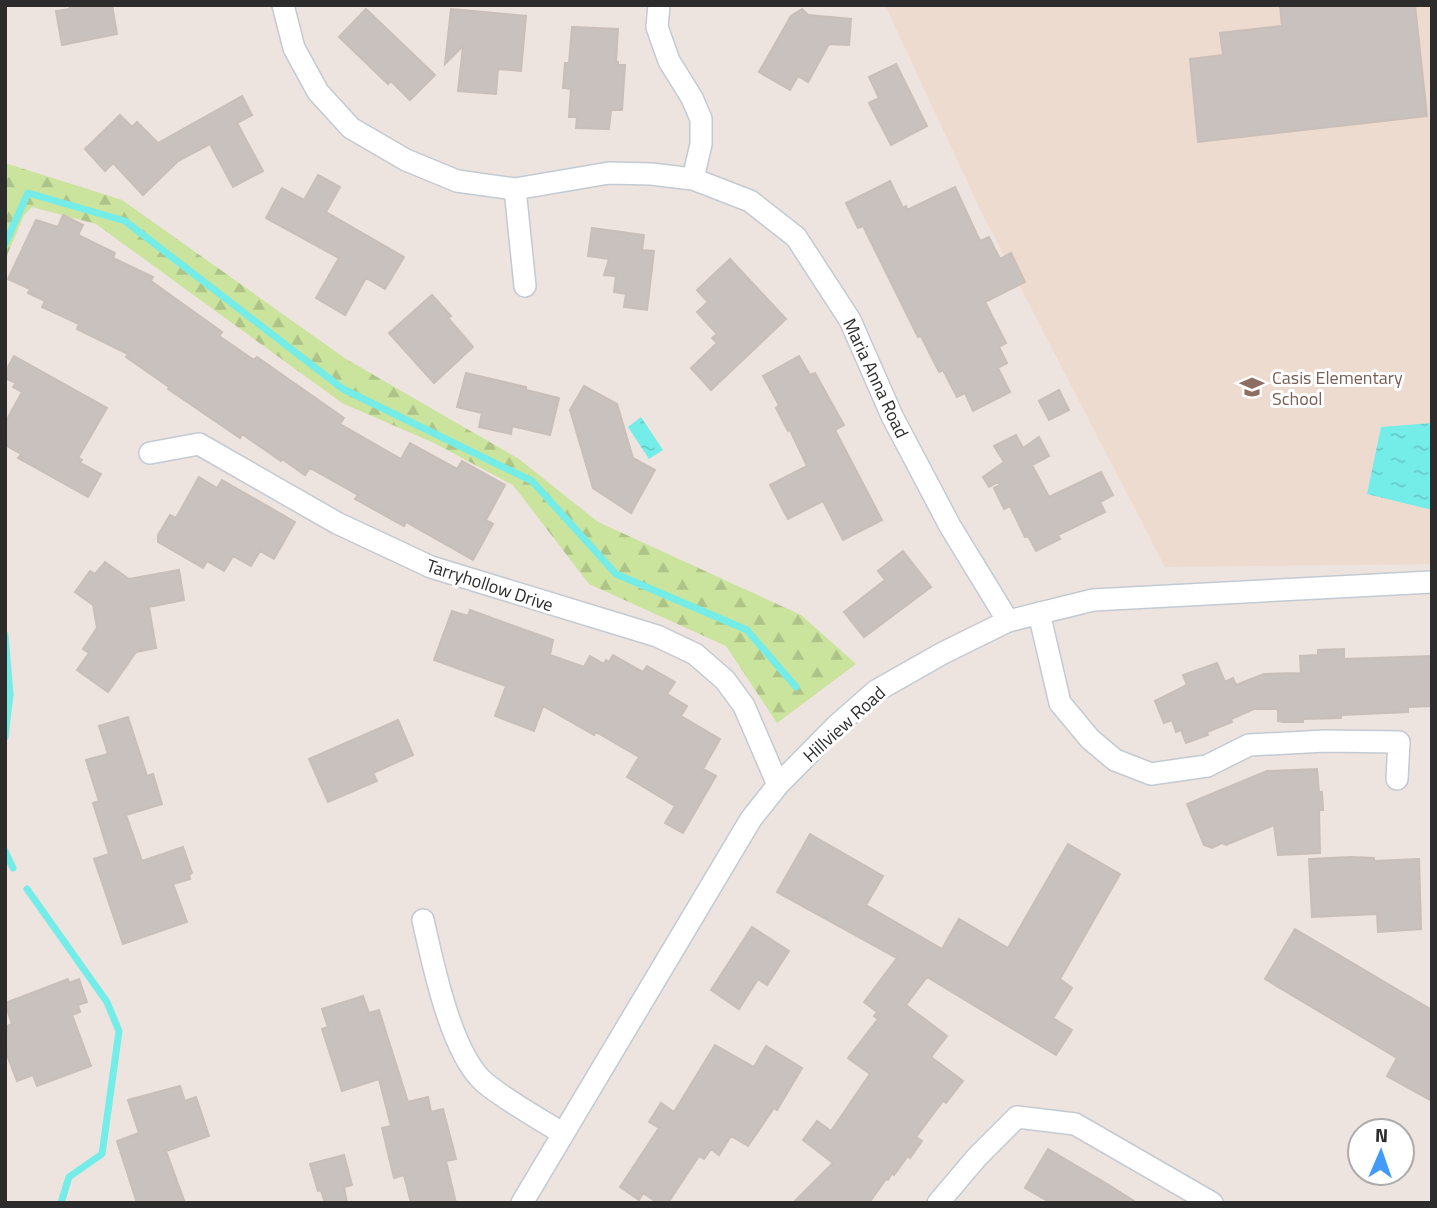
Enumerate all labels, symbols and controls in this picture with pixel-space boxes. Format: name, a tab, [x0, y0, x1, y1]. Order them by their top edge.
street label: Maria Anna Road	[836, 314, 916, 442]
place label: Casis Elementary School	[1272, 364, 1403, 412]
school or university icon: Casis Elementary School	[1238, 373, 1266, 401]
street label: Tarryhollow Drive	[423, 552, 557, 618]
street label: Hillview Road	[797, 680, 891, 768]
north arrow	[1346, 1117, 1416, 1187]
text: N	[1375, 1120, 1389, 1149]

